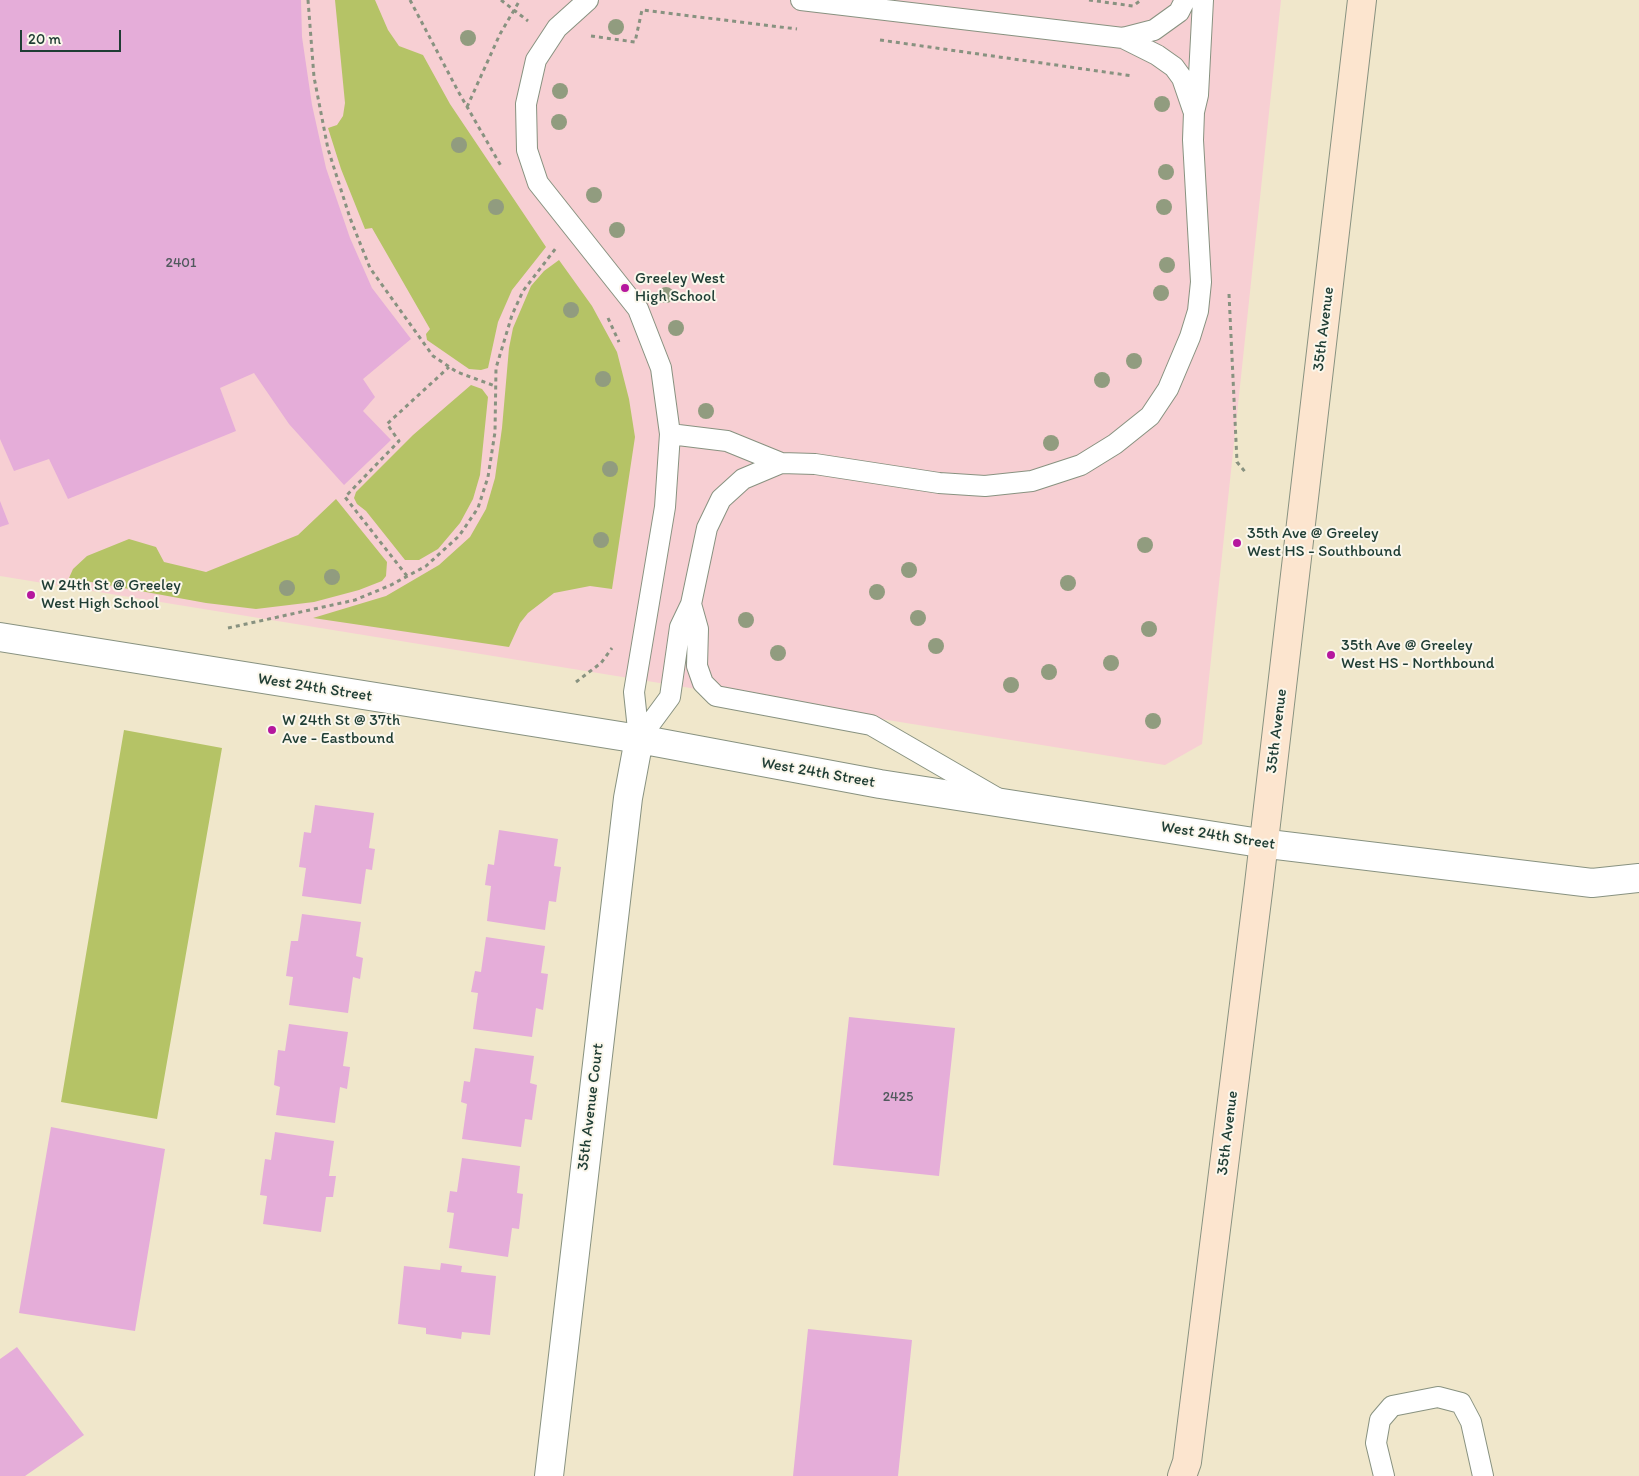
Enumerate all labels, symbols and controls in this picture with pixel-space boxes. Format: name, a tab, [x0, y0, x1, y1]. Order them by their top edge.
scale bar	[22, 20, 124, 52]
text: 20 m	[28, 30, 61, 48]
house number: 2401	[166, 255, 196, 271]
place label: Greeley West High School	[635, 269, 725, 307]
marker: Greeley West High School	[619, 282, 631, 294]
street label: 35th Avenue	[1309, 286, 1339, 372]
place label: 35th Ave @ Greeley West HS - Southbound	[1247, 524, 1401, 562]
marker: 35th Ave @ Greeley West HS - Southbound	[1231, 537, 1243, 549]
place label: W 24th St @ Greeley West High School	[41, 576, 181, 614]
marker: W 24th St @ Greeley West High School	[25, 589, 37, 601]
place label: 35th Ave @ Greeley West HS - Northbound	[1341, 636, 1495, 674]
marker: 35th Ave @ Greeley West HS - Northbound	[1325, 649, 1337, 661]
street label: West 24th Street	[256, 669, 374, 707]
street label: 35th Avenue	[1262, 688, 1292, 774]
place label: W 24th St @ 37th Ave - Eastbound	[282, 711, 400, 749]
marker: W 24th St @ 37th Ave - Eastbound	[266, 724, 278, 736]
street label: West 24th Street	[759, 754, 877, 792]
street label: West 24th Street	[1159, 817, 1277, 855]
street label: 35th Avenue Court	[574, 1042, 608, 1172]
house number: 2425	[883, 1089, 913, 1105]
street label: 35th Avenue	[1213, 1090, 1243, 1176]

